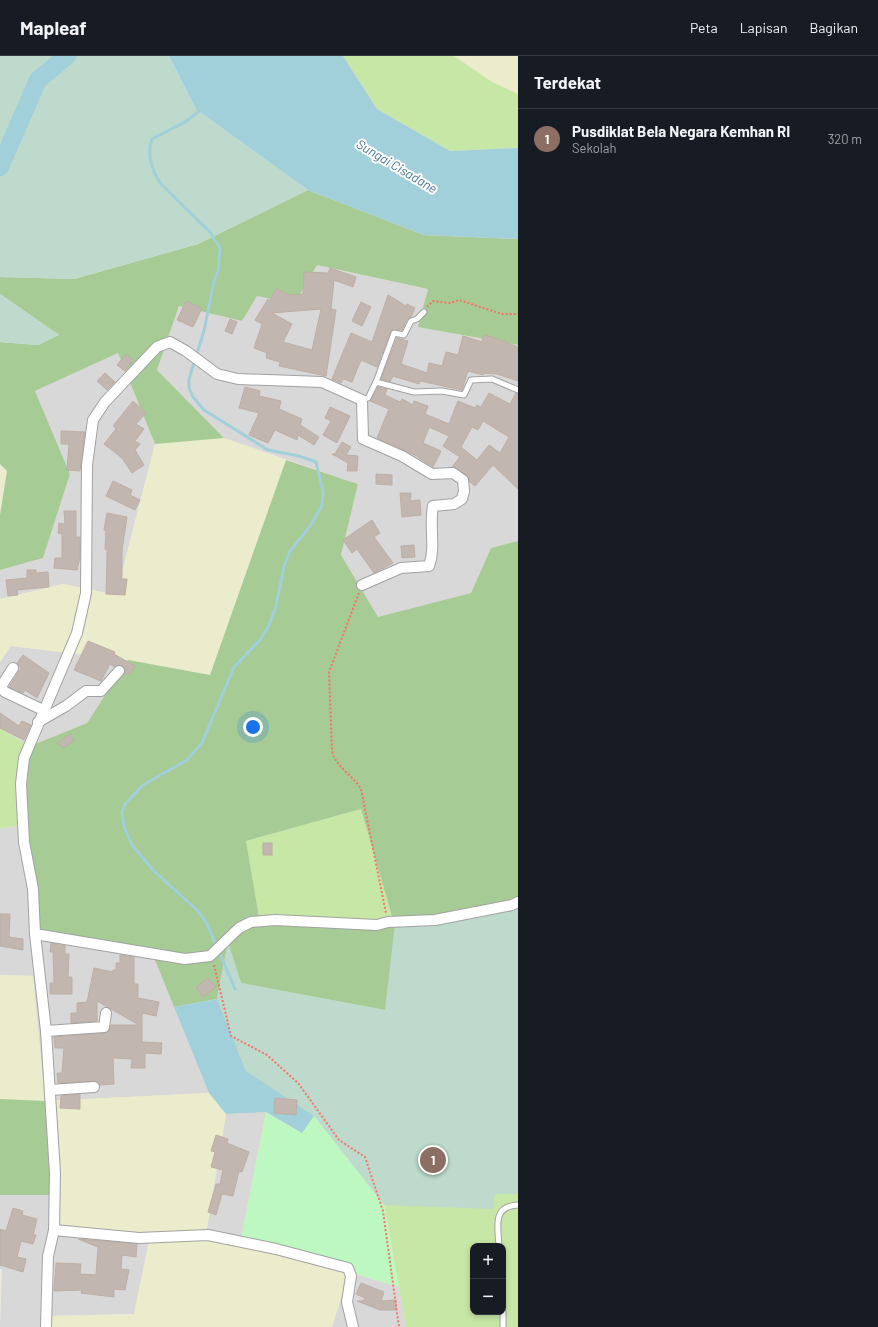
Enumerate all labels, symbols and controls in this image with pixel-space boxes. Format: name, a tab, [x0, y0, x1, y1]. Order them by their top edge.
text: Mapleaf	[20, 16, 87, 39]
text: Peta	[690, 19, 718, 36]
text: Lapisan	[740, 19, 788, 36]
text: Bagikan	[810, 19, 858, 36]
text: Terdekat	[534, 72, 601, 92]
text: Pusdiklat Bela Negara Kemhan RI	[572, 122, 790, 140]
text: 1	[545, 131, 549, 147]
text: 320 m	[828, 131, 862, 147]
water label: Sungai Cisadane	[354, 136, 440, 197]
text: Sekolah	[572, 140, 617, 156]
your location	[243, 717, 263, 737]
pin: 1	[420, 1145, 446, 1175]
map controls	[470, 1243, 506, 1315]
button: +	[470, 1243, 506, 1279]
button: −	[470, 1279, 506, 1315]

